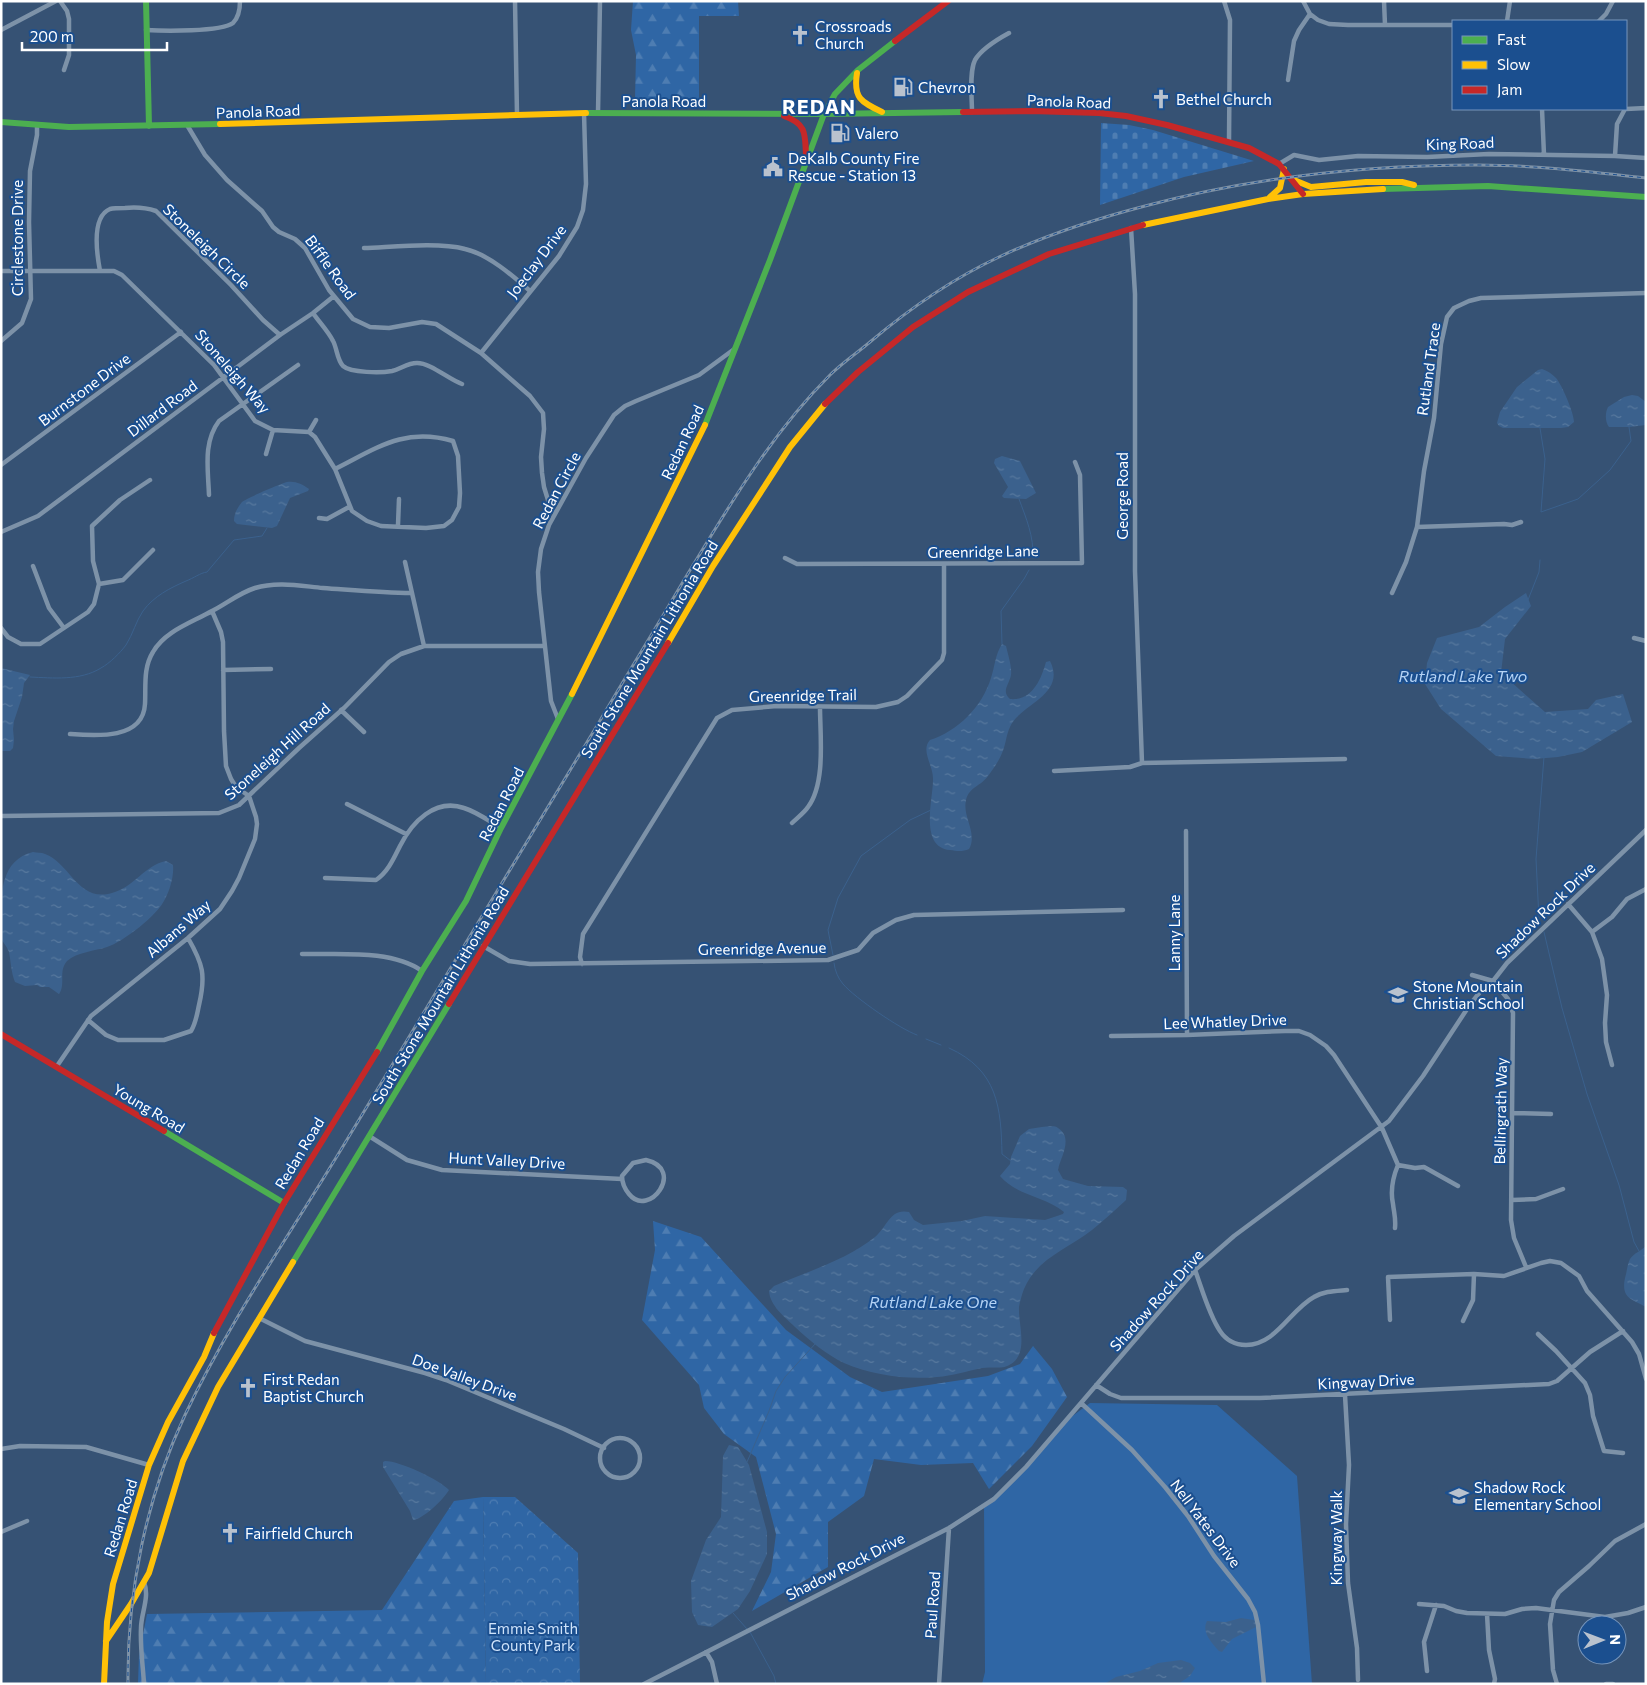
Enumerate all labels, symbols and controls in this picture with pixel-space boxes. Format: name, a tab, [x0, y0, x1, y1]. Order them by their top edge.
place label: Crossroads Church	[815, 17, 892, 52]
scale bar	[22, 20, 168, 52]
legend	[1452, 20, 1627, 110]
church icon: Crossroads Church	[789, 24, 811, 46]
text: 200 m	[30, 27, 74, 45]
text: Fast	[1497, 30, 1526, 48]
text: Slow	[1497, 55, 1530, 73]
fuel station icon: Chevron	[892, 76, 914, 98]
place label: Chevron	[918, 78, 976, 96]
text: Jam	[1497, 80, 1522, 98]
church icon: Bethel Church	[1150, 88, 1172, 110]
place label: Bethel Church	[1176, 90, 1272, 108]
street label: Panola Road	[1027, 91, 1111, 111]
street label: Panola Road	[622, 92, 706, 110]
district label: REDAN	[782, 94, 856, 118]
street label: Panola Road	[216, 101, 300, 121]
fuel station icon: Valero	[829, 122, 851, 144]
place label: Valero	[855, 124, 899, 142]
street label: King Road	[1425, 133, 1495, 153]
place label: DeKalb County Fire Rescue - Station 13	[788, 149, 920, 184]
public building icon: DeKalb County Fire Rescue - Station 13	[762, 156, 784, 178]
street label: Circlestone Drive	[8, 180, 26, 296]
street label: Stoneleigh Circle	[160, 200, 254, 292]
street label: Joeclay Drive	[503, 221, 569, 301]
street label: Biffle Road	[302, 231, 360, 303]
street label: Rutland Trace	[1413, 321, 1443, 417]
street label: Stoneleigh Way	[192, 325, 274, 417]
street label: Burnstone Drive	[35, 349, 133, 429]
street label: Dillard Road	[124, 376, 200, 440]
street label: Redan Road	[657, 402, 707, 482]
street label: Redan Circle	[528, 448, 584, 532]
street label: George Road	[1113, 452, 1131, 540]
street label: South Stone Mountain Lithonia Road	[577, 537, 721, 761]
street label: Greenridge Lane	[927, 541, 1039, 561]
water label: Rutland Lake Two	[1399, 666, 1527, 685]
street label: Greenridge Trail	[749, 685, 857, 705]
street label: Stoneleigh Hill Road	[220, 699, 334, 803]
street label: Redan Road	[475, 764, 527, 844]
street label: Shadow Rock Drive	[1492, 858, 1598, 962]
street label: South Stone Mountain Lithonia Road	[368, 883, 512, 1107]
street label: Lanny Lane	[1165, 894, 1183, 972]
street label: Albans Way	[142, 895, 214, 961]
street label: Greenridge Avenue	[698, 938, 826, 958]
place label: Stone Mountain Christian School	[1413, 977, 1524, 1012]
school or university icon: Stone Mountain Christian School	[1387, 984, 1409, 1006]
street label: Lee Whatley Drive	[1163, 1010, 1287, 1032]
street label: Bellingrath Way	[1490, 1057, 1510, 1165]
street label: Young Road	[110, 1080, 188, 1136]
street label: Redan Road	[271, 1114, 327, 1192]
street label: Hunt Valley Drive	[448, 1148, 566, 1172]
street label: Shadow Rock Drive	[1106, 1245, 1206, 1355]
water label: Rutland Lake One	[869, 1292, 998, 1311]
street label: Doe Valley Drive	[410, 1350, 520, 1404]
street label: Kingway Drive	[1317, 1369, 1415, 1393]
place label: First Redan Baptist Church	[263, 1370, 364, 1405]
church icon: First Redan Baptist Church	[237, 1377, 259, 1399]
street label: Nell Yates Drive	[1167, 1475, 1245, 1571]
street label: Redan Road	[100, 1477, 140, 1559]
place label: Shadow Rock Elementary School	[1474, 1478, 1601, 1513]
school or university icon: Shadow Rock Elementary School	[1448, 1485, 1470, 1507]
street label: Kingway Walk	[1327, 1490, 1345, 1586]
church icon: Fairfield Church	[219, 1522, 241, 1544]
place label: Fairfield Church	[245, 1524, 353, 1542]
street label: Shadow Rock Drive	[783, 1528, 907, 1604]
street label: Paul Road	[921, 1571, 943, 1639]
north arrow	[1577, 1615, 1627, 1665]
park label: Emmie Smith County Park	[488, 1619, 578, 1654]
text: N	[1607, 1634, 1624, 1645]

